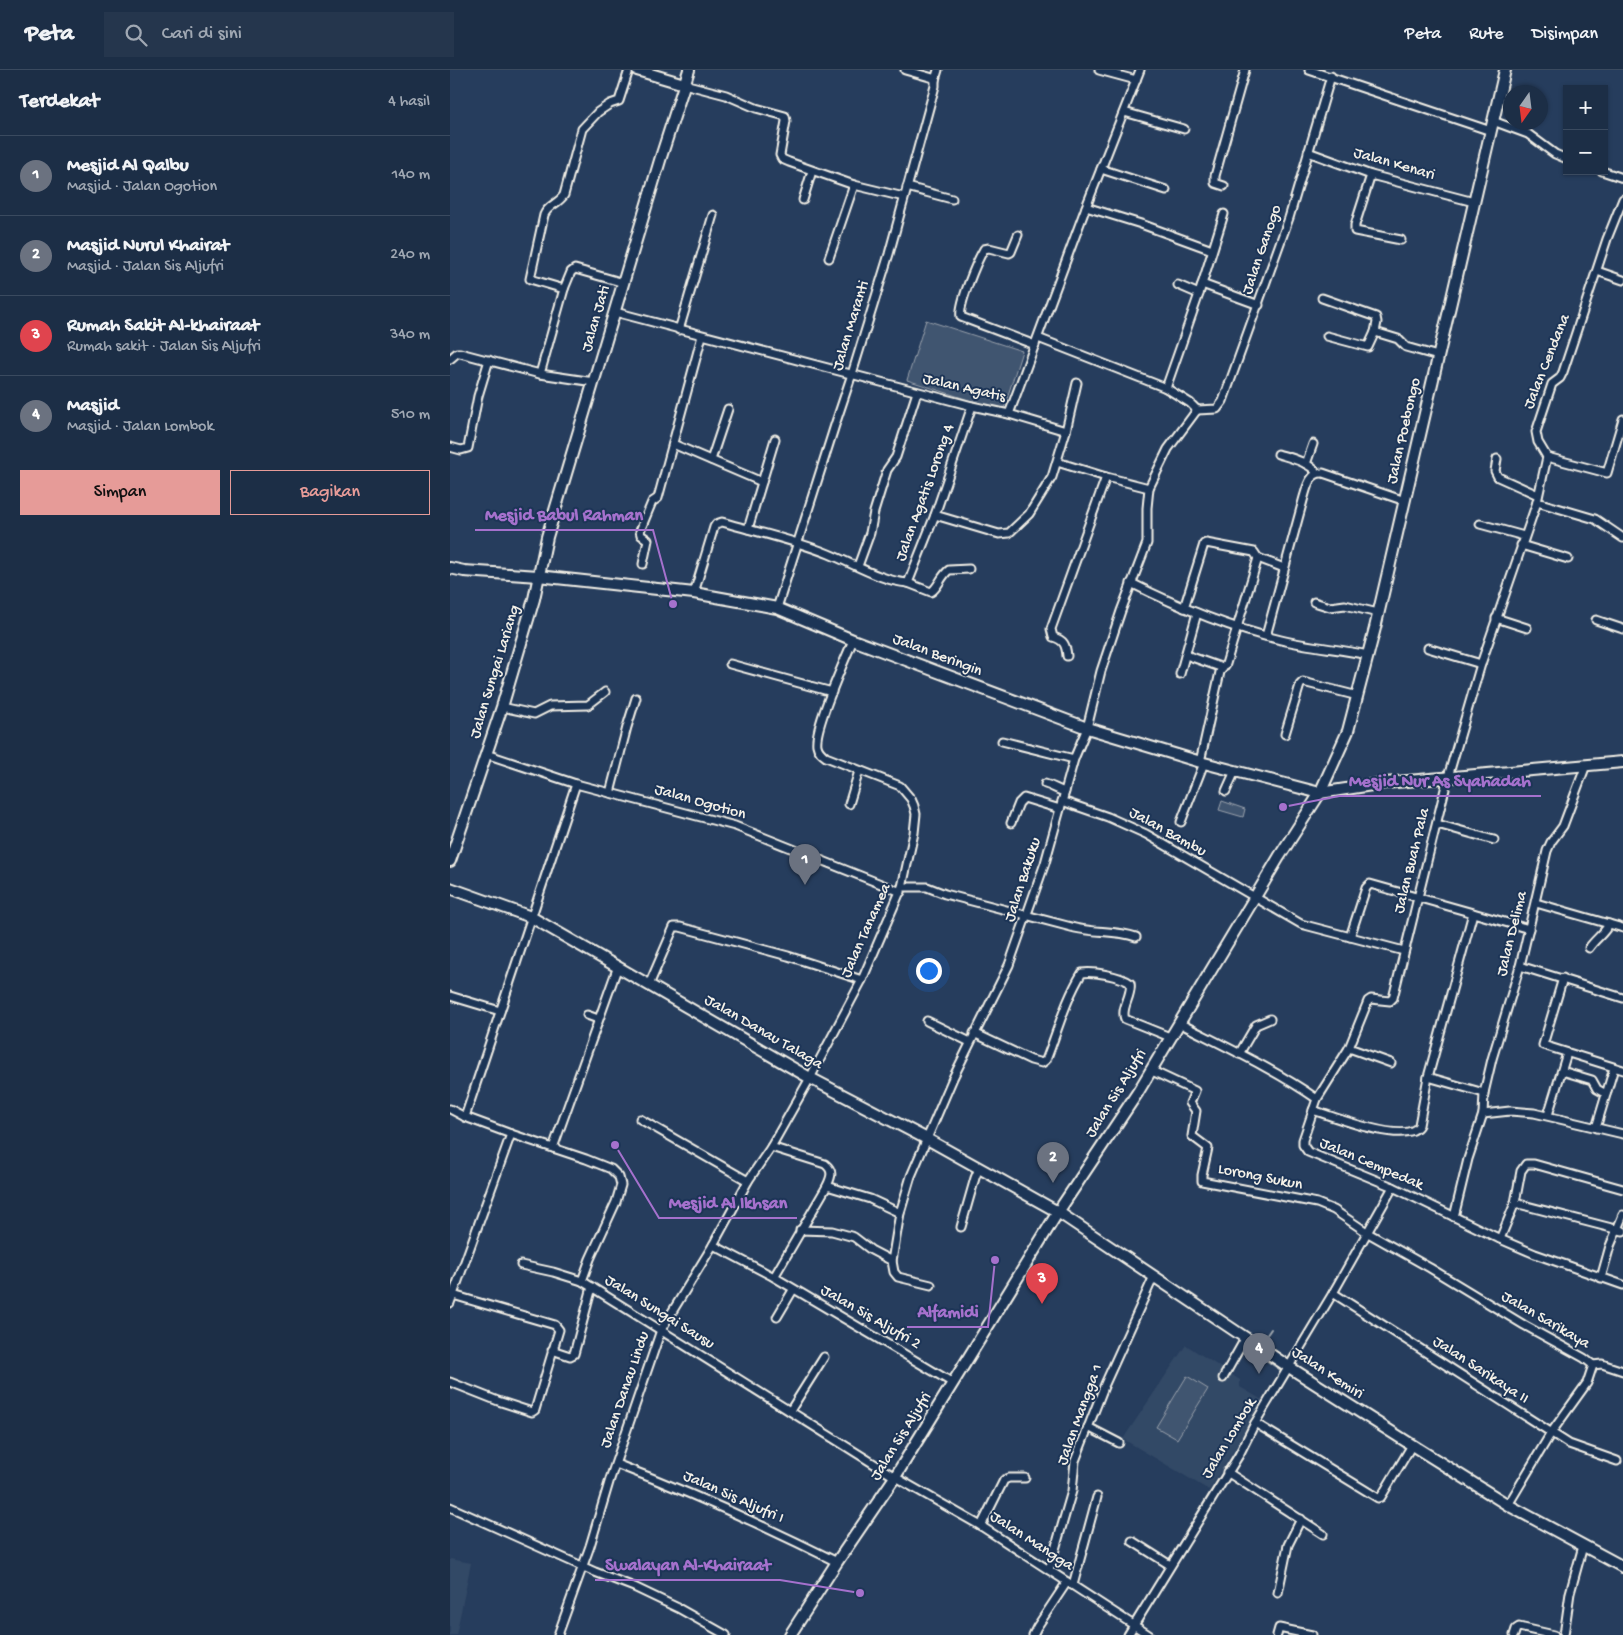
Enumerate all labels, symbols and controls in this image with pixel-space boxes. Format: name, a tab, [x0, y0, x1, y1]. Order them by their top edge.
search box	[104, 12, 454, 57]
text: Peta	[25, 20, 74, 49]
icon: search	[122, 21, 150, 49]
text: Cari di sini	[162, 23, 242, 46]
text: Peta	[1405, 24, 1441, 45]
text: Rute	[1469, 24, 1504, 45]
text: Disimpan	[1532, 24, 1598, 45]
north arrow	[1503, 85, 1548, 130]
map controls	[1563, 85, 1608, 175]
button: +	[1563, 85, 1608, 130]
text: Terdekat	[20, 90, 99, 115]
text: 4 hasil	[388, 93, 430, 112]
button: −	[1563, 130, 1608, 175]
street label: Jalan Kenari	[1351, 144, 1437, 186]
text: Mesjid Al Qalbu	[67, 155, 189, 178]
text: 1	[33, 166, 39, 185]
text: 140 m	[392, 166, 430, 185]
text: Masjid · Jalan Ogotion	[67, 178, 217, 197]
street label: Jalan Ganogo	[1239, 203, 1287, 297]
text: Masjid Nurul Khairat	[67, 235, 229, 258]
text: 2	[32, 246, 40, 265]
text: 240 m	[390, 246, 430, 265]
text: Masjid · Jalan Sis Aljufri	[67, 258, 224, 277]
street label: Jalan Maranti	[829, 279, 875, 373]
street label: Jalan Jati	[578, 283, 616, 355]
street label: Jalan Cendana	[1520, 311, 1576, 412]
text: Rumah Sakit Al-khairaat	[67, 315, 259, 338]
text: 3	[32, 326, 40, 345]
text: 340 m	[390, 326, 430, 345]
text: Rumah sakit · Jalan Sis Aljufri	[67, 338, 261, 357]
street label: Jalan Agatis	[921, 370, 1008, 408]
street label: Jalan Poebongo	[1384, 376, 1426, 486]
text: Masjid	[67, 395, 119, 418]
text: 4	[32, 406, 40, 425]
text: 510 m	[391, 406, 430, 425]
text: Masjid · Jalan Lombok	[67, 418, 214, 437]
street label: Jalan Agatis Lorong 4	[892, 421, 960, 564]
button: Simpan	[20, 470, 220, 515]
button: Bagikan	[230, 470, 430, 515]
callout: Mesjid Babul Rahman	[475, 497, 653, 530]
text: Mesjid Babul Rahman	[485, 506, 644, 527]
street label: Jalan Sungai Lariang	[467, 603, 525, 741]
street label: Jalan Beringin	[889, 630, 985, 682]
callout: Mesjid Nur As Syahadah	[1339, 763, 1541, 796]
text: Mesjid Nur As Syahadah	[1349, 772, 1531, 793]
street label: Jalan Ogotion	[652, 781, 748, 825]
street label: Jalan Bambu	[1125, 804, 1209, 862]
street label: Jalan Buah Pala	[1391, 805, 1436, 916]
street label: Jalan Bakuku	[1001, 835, 1047, 925]
pin: 1	[789, 844, 821, 885]
street label: Jalan Tanamea	[838, 880, 897, 981]
street label: Jalan Delima	[1493, 888, 1533, 979]
your location	[916, 958, 942, 984]
street label: Jalan Danau Talaga	[700, 991, 827, 1075]
street label: Jalan Sis Aljufri	[1082, 1046, 1152, 1142]
street label: Jalan Cempedak	[1316, 1135, 1428, 1196]
pin: 2	[1037, 1142, 1069, 1183]
street label: Lorong Sukun	[1216, 1160, 1304, 1196]
callout: Mesjid Al Ikhsan	[659, 1185, 797, 1218]
text: Mesjid Al Ikhsan	[669, 1194, 788, 1215]
pin: 3	[1026, 1263, 1058, 1304]
street label: Jalan Sungai Sausu	[600, 1272, 718, 1355]
street label: Jalan Sis Aljufri 2	[817, 1282, 924, 1354]
street label: Jalan Sarikaya	[1497, 1288, 1594, 1355]
callout: Alfamidi	[907, 1294, 988, 1327]
text: Alfamidi	[916, 1303, 979, 1324]
street label: Jalan Danau Lindu	[597, 1329, 655, 1451]
pin: 4	[1243, 1333, 1275, 1374]
street label: Jalan Sarikaya II	[1428, 1333, 1532, 1409]
street label: Jalan Kemiri	[1287, 1344, 1367, 1404]
street label: Jalan Mangga 1	[1054, 1362, 1108, 1468]
street label: Jalan Sis Aljufri	[867, 1389, 937, 1485]
street label: Jalan Lombok	[1199, 1394, 1262, 1483]
street label: Jalan Sis Aljufri I	[680, 1467, 786, 1529]
street label: Jalan Mangga	[986, 1508, 1077, 1577]
callout: Swalayan Al-Khairaat	[595, 1547, 780, 1580]
text: Swalayan Al-Khairaat	[605, 1556, 772, 1577]

